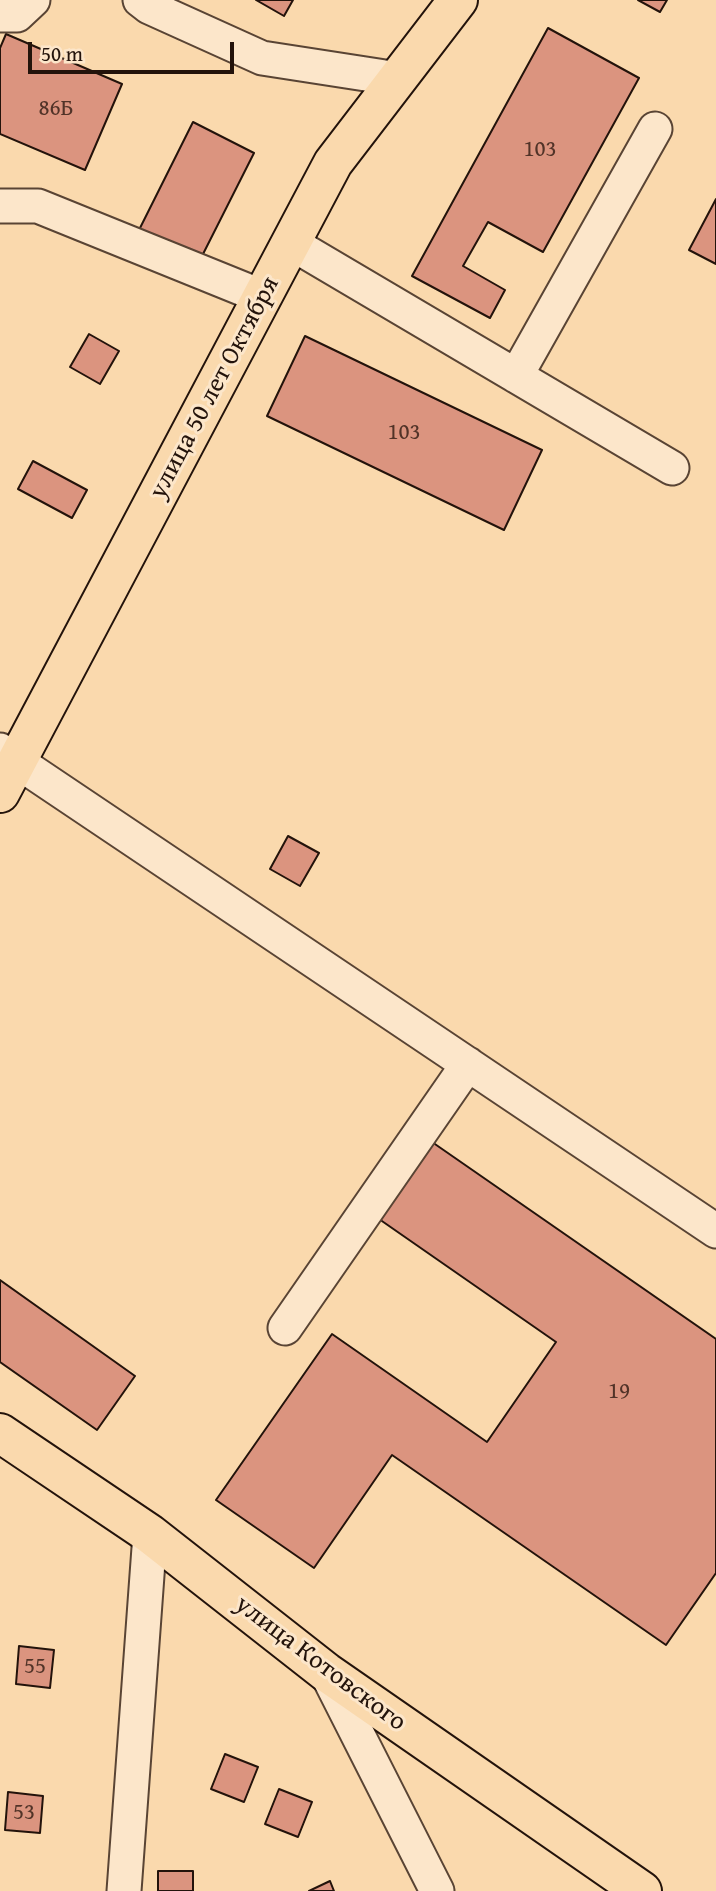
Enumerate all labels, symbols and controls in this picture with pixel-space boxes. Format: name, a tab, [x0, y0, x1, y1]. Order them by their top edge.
scale bar	[32, 28, 238, 72]
text: 50 m	[41, 38, 83, 69]
house number: 86Б	[38, 95, 74, 123]
house number: 103	[523, 136, 557, 164]
street label: улица 50 лет Октября	[143, 272, 287, 504]
house number: 103	[387, 419, 421, 447]
house number: 19	[608, 1378, 630, 1406]
street label: улица Котовского	[228, 1589, 412, 1739]
house number: 55	[24, 1653, 46, 1681]
house number: 53	[13, 1799, 35, 1827]

